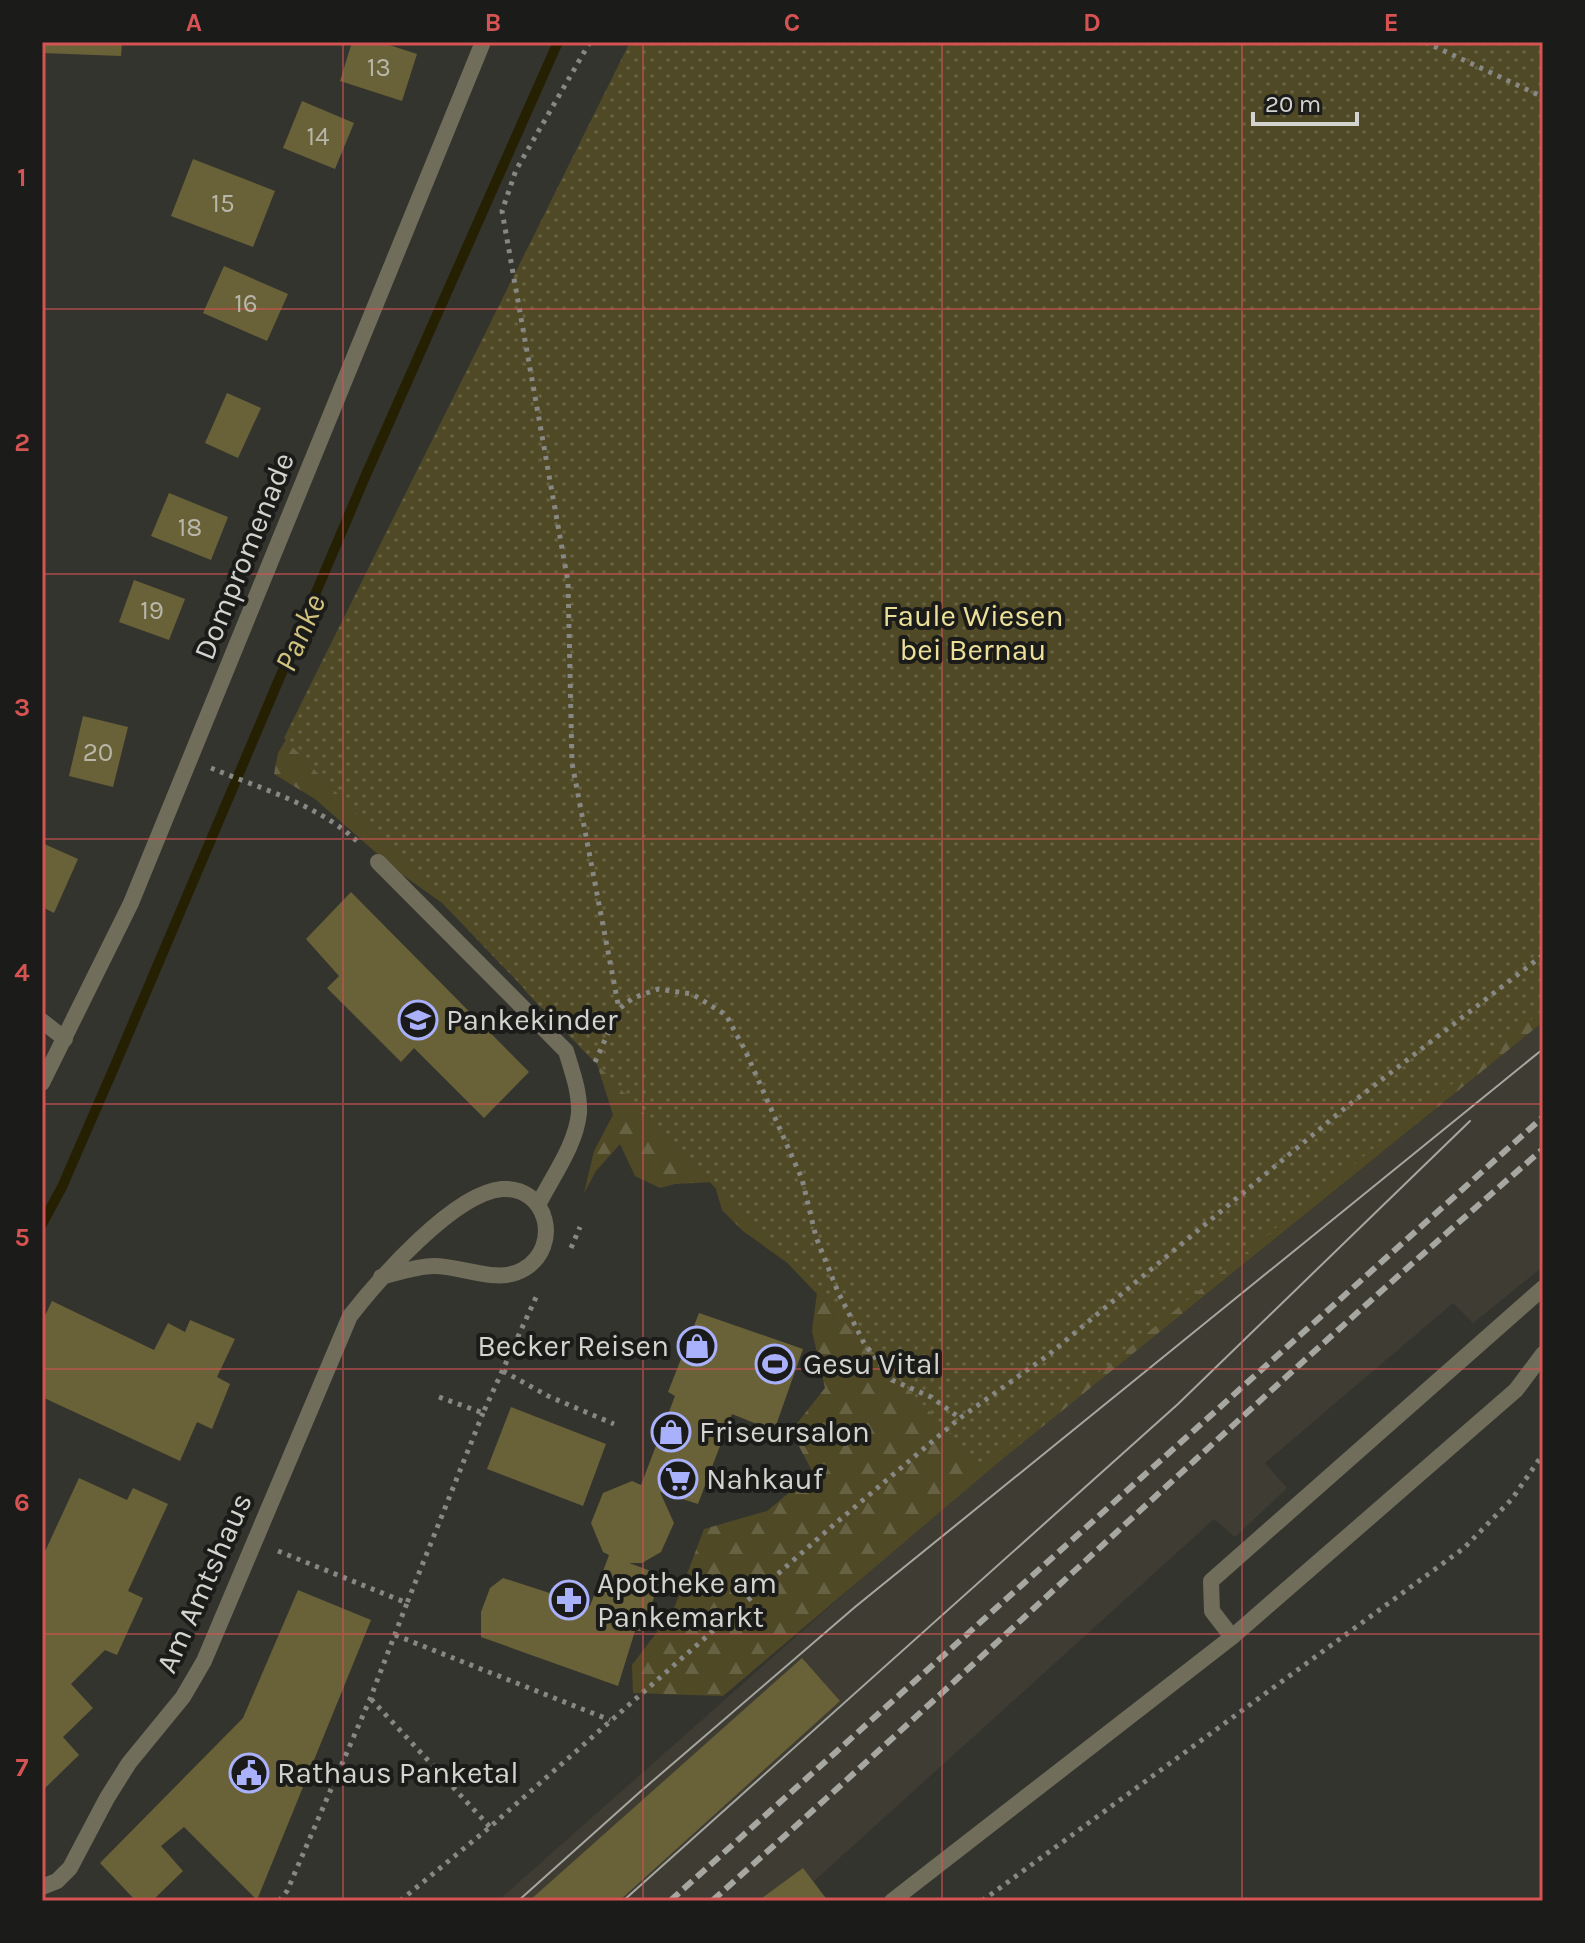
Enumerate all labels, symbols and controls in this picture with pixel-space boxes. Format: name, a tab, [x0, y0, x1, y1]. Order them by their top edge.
text: A	[186, 7, 202, 38]
text: B	[485, 7, 501, 38]
text: C	[784, 7, 800, 38]
text: D	[1083, 7, 1101, 38]
text: E	[1383, 7, 1399, 38]
house number: 13	[367, 52, 391, 83]
scale bar	[1253, 76, 1357, 126]
text: 20 m	[1265, 90, 1321, 118]
house number: 14	[306, 121, 330, 152]
text: 1	[17, 162, 27, 193]
house number: 15	[211, 188, 235, 219]
house number: 16	[234, 288, 258, 319]
text: 2	[14, 427, 30, 458]
street label: Dompromenade	[186, 447, 302, 665]
house number: 18	[178, 512, 202, 543]
water label: Panke	[267, 589, 333, 677]
house number: 19	[140, 595, 164, 626]
park label: Faule Wiesen bei Bernau	[882, 598, 1064, 668]
text: 3	[14, 692, 30, 723]
house number: 20	[83, 737, 113, 768]
text: 4	[14, 957, 30, 988]
school or university icon: Pankekinder	[397, 999, 439, 1041]
place label: Pankekinder	[446, 1002, 618, 1038]
text: 5	[14, 1222, 30, 1253]
shop icon: Becker Reisen	[676, 1325, 718, 1367]
place label: Becker Reisen	[477, 1328, 669, 1364]
sports icon: Gesu Vital	[754, 1343, 796, 1385]
place label: Gesu Vital	[803, 1346, 941, 1382]
shop icon: Friseursalon	[650, 1411, 692, 1453]
place label: Friseursalon	[699, 1414, 870, 1450]
supermarket icon: Nahkauf	[657, 1458, 699, 1500]
place label: Nahkauf	[706, 1461, 824, 1497]
text: 6	[14, 1487, 30, 1518]
street label: Am Amtshaus	[148, 1487, 260, 1679]
place label: Apotheke am Pankemarkt	[597, 1565, 777, 1635]
pharmacy icon: Apotheke am Pankemarkt	[548, 1579, 590, 1621]
text: 7	[16, 1752, 29, 1783]
public building icon: Rathaus Panketal	[228, 1752, 270, 1794]
place label: Rathaus Panketal	[277, 1755, 519, 1791]

